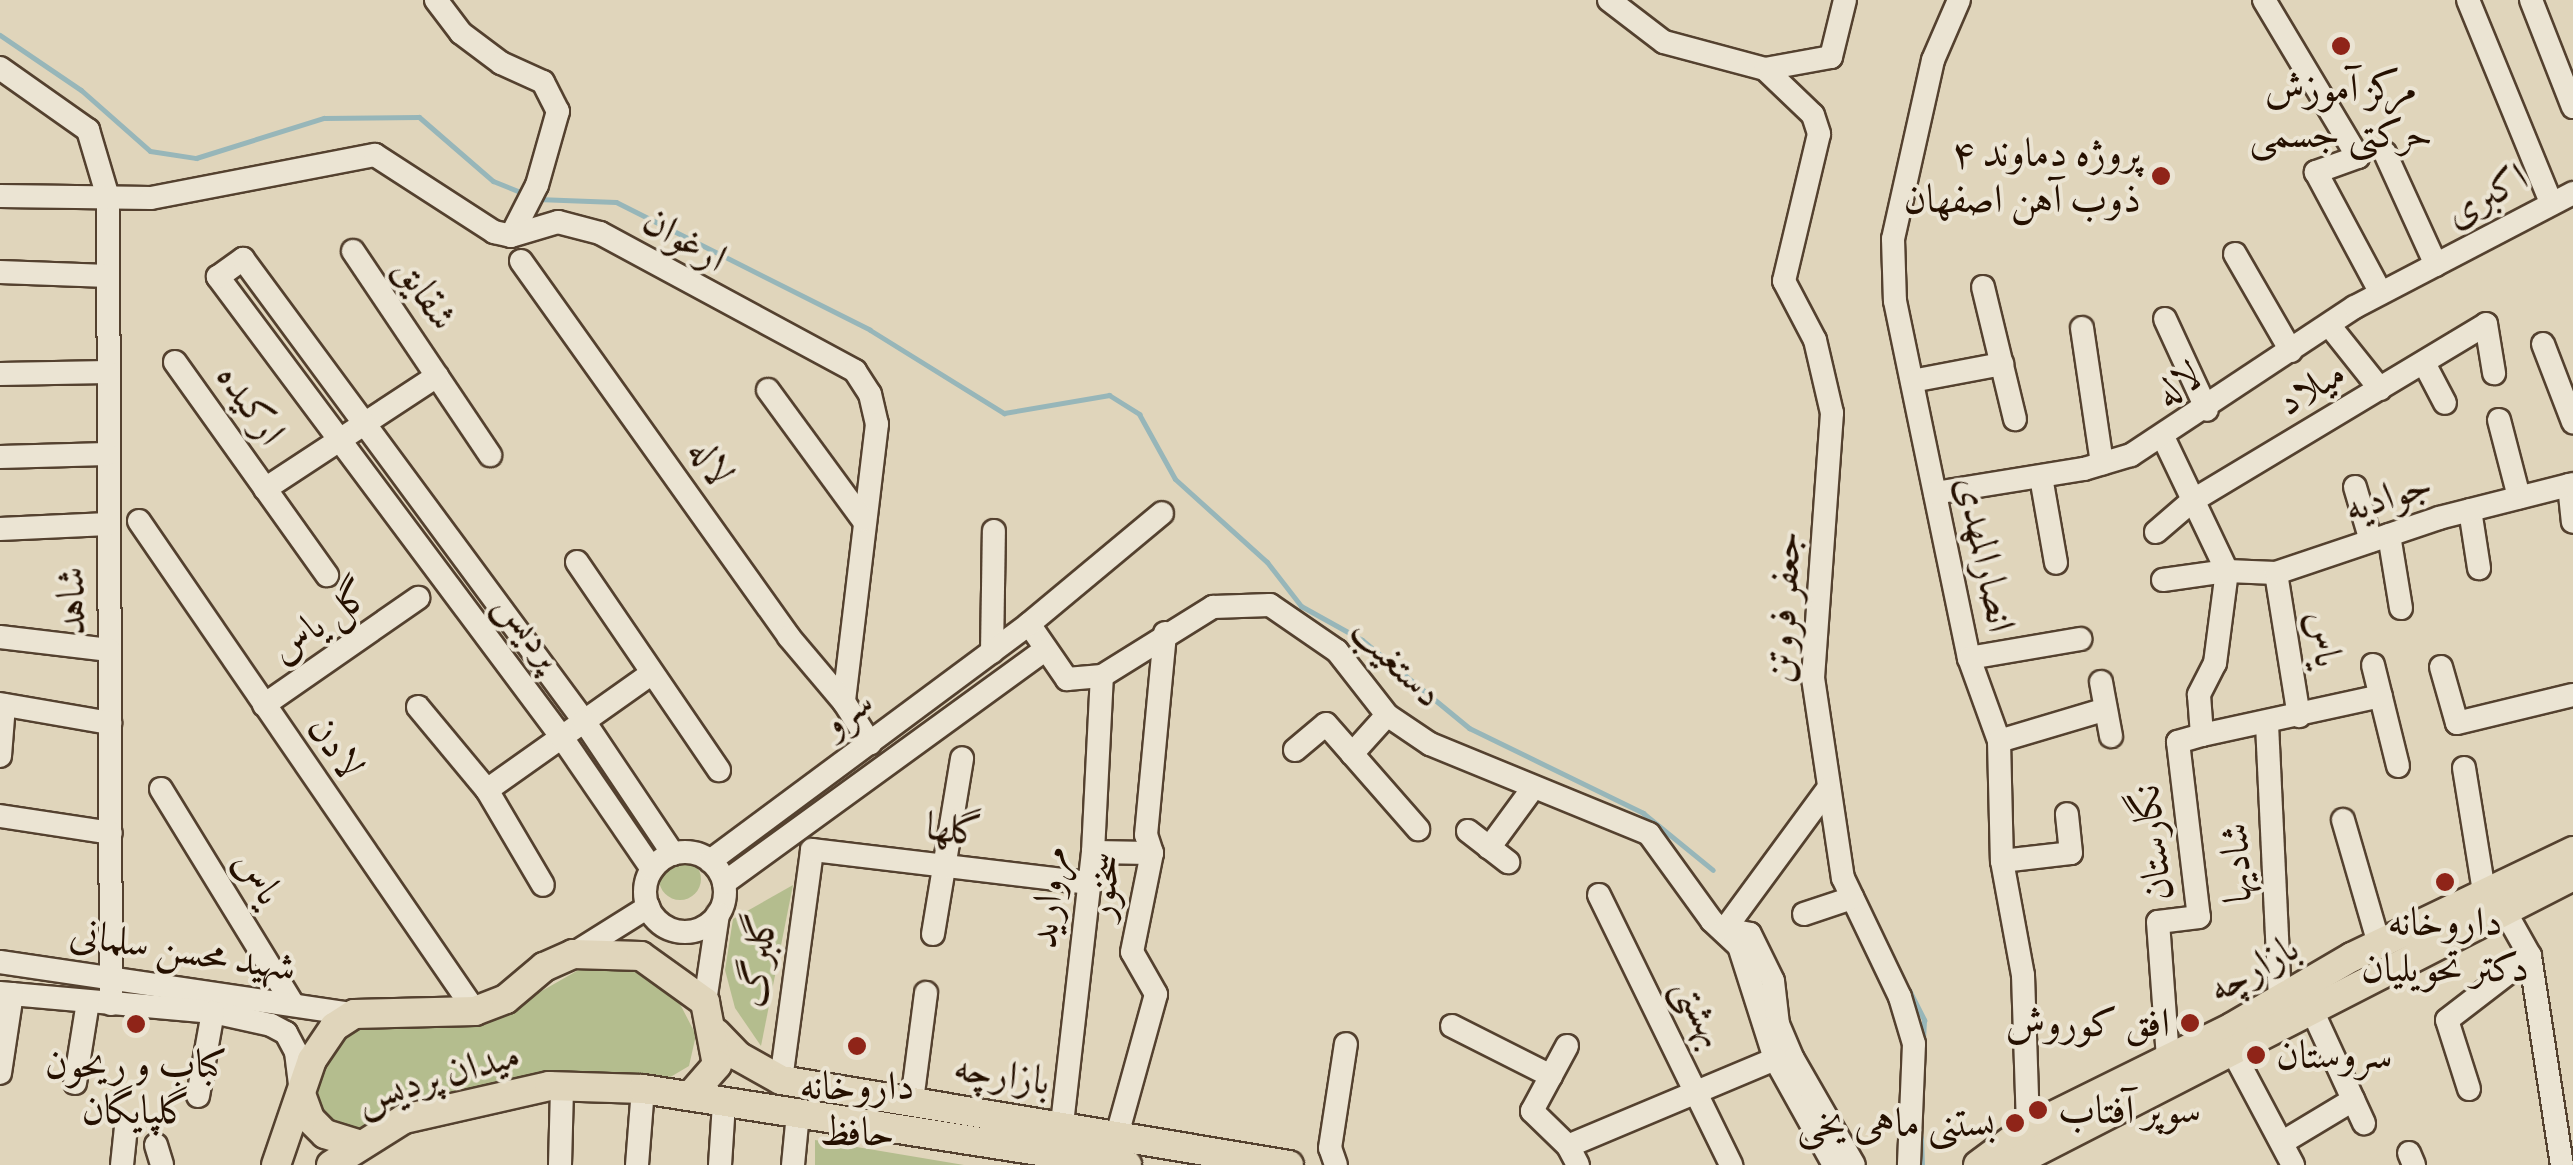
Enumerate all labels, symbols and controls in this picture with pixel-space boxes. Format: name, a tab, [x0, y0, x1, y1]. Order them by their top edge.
marker: مرکز آموزش حرکتی جسمی	[2328, 33, 2354, 59]
place label: مرکز آموزش حرکتی جسمی	[2249, 64, 2433, 158]
place label: پروژه دماوند ۴ ذوب آهن اصفهان	[1903, 129, 2141, 223]
street label: اکبری	[2436, 153, 2536, 237]
marker: پروژه دماوند ۴ ذوب آهن اصفهان	[2150, 165, 2172, 187]
street label: ارغوان	[634, 196, 736, 282]
street label: شقایق	[384, 247, 468, 339]
street label: میلاد	[2268, 348, 2354, 426]
street label: لاله	[2145, 351, 2211, 417]
street label: ارکیده	[206, 354, 296, 454]
street label: لاله	[678, 429, 744, 495]
street label: جوادیه	[2338, 459, 2438, 533]
street label: انصارالمهدی	[1946, 472, 2026, 636]
street label: جعفر فروتن	[1755, 530, 1811, 684]
street label: شاهد	[46, 566, 96, 636]
street label: گل یاس	[260, 569, 380, 673]
street label: پردیس	[486, 582, 574, 678]
street label: دستغیب	[1341, 606, 1453, 718]
street label: یاس	[2297, 607, 2353, 671]
street label: سرو	[812, 677, 882, 747]
street label: لادن	[297, 706, 375, 788]
street label: نگارستان	[2121, 782, 2183, 904]
street label: گلها	[923, 802, 985, 856]
street label: شادیها	[2210, 822, 2262, 904]
street label: یاس	[224, 840, 294, 914]
street label: مروارید	[1019, 843, 1077, 951]
street label: سخنور	[1075, 850, 1131, 922]
marker: داروخانه دکتر تحویلیان	[2434, 871, 2456, 893]
place label: داروخانه دکتر تحویلیان	[2361, 898, 2529, 992]
street label: شهید محسن سلمانی	[67, 908, 299, 992]
street label: گلبرگ	[727, 910, 787, 1010]
street label: بازارچه	[2199, 923, 2307, 1013]
street label: بهشتی	[1663, 969, 1739, 1055]
place label: افق کوروش	[2006, 999, 2170, 1047]
marker: افق کوروش	[2179, 1012, 2201, 1034]
marker: کباب و ریحون گلپایگان	[125, 1013, 147, 1035]
street label: میدان پردیس	[351, 1030, 525, 1122]
place label: سروستان	[2276, 1031, 2392, 1079]
marker: داروخانه حافظ	[846, 1035, 868, 1057]
place label: کباب و ریحون گلپایگان	[45, 1040, 227, 1134]
street label: بازارچه	[950, 1043, 1054, 1105]
marker: سروستان	[2245, 1044, 2267, 1066]
place label: داروخانه حافظ	[800, 1062, 914, 1156]
place label: سوپر آفتاب	[2058, 1086, 2201, 1134]
place label: بستنی ماهی یخی	[1797, 1099, 1995, 1147]
marker: سوپر آفتاب	[2027, 1099, 2049, 1121]
marker: بستنی ماهی یخی	[2004, 1112, 2026, 1134]

